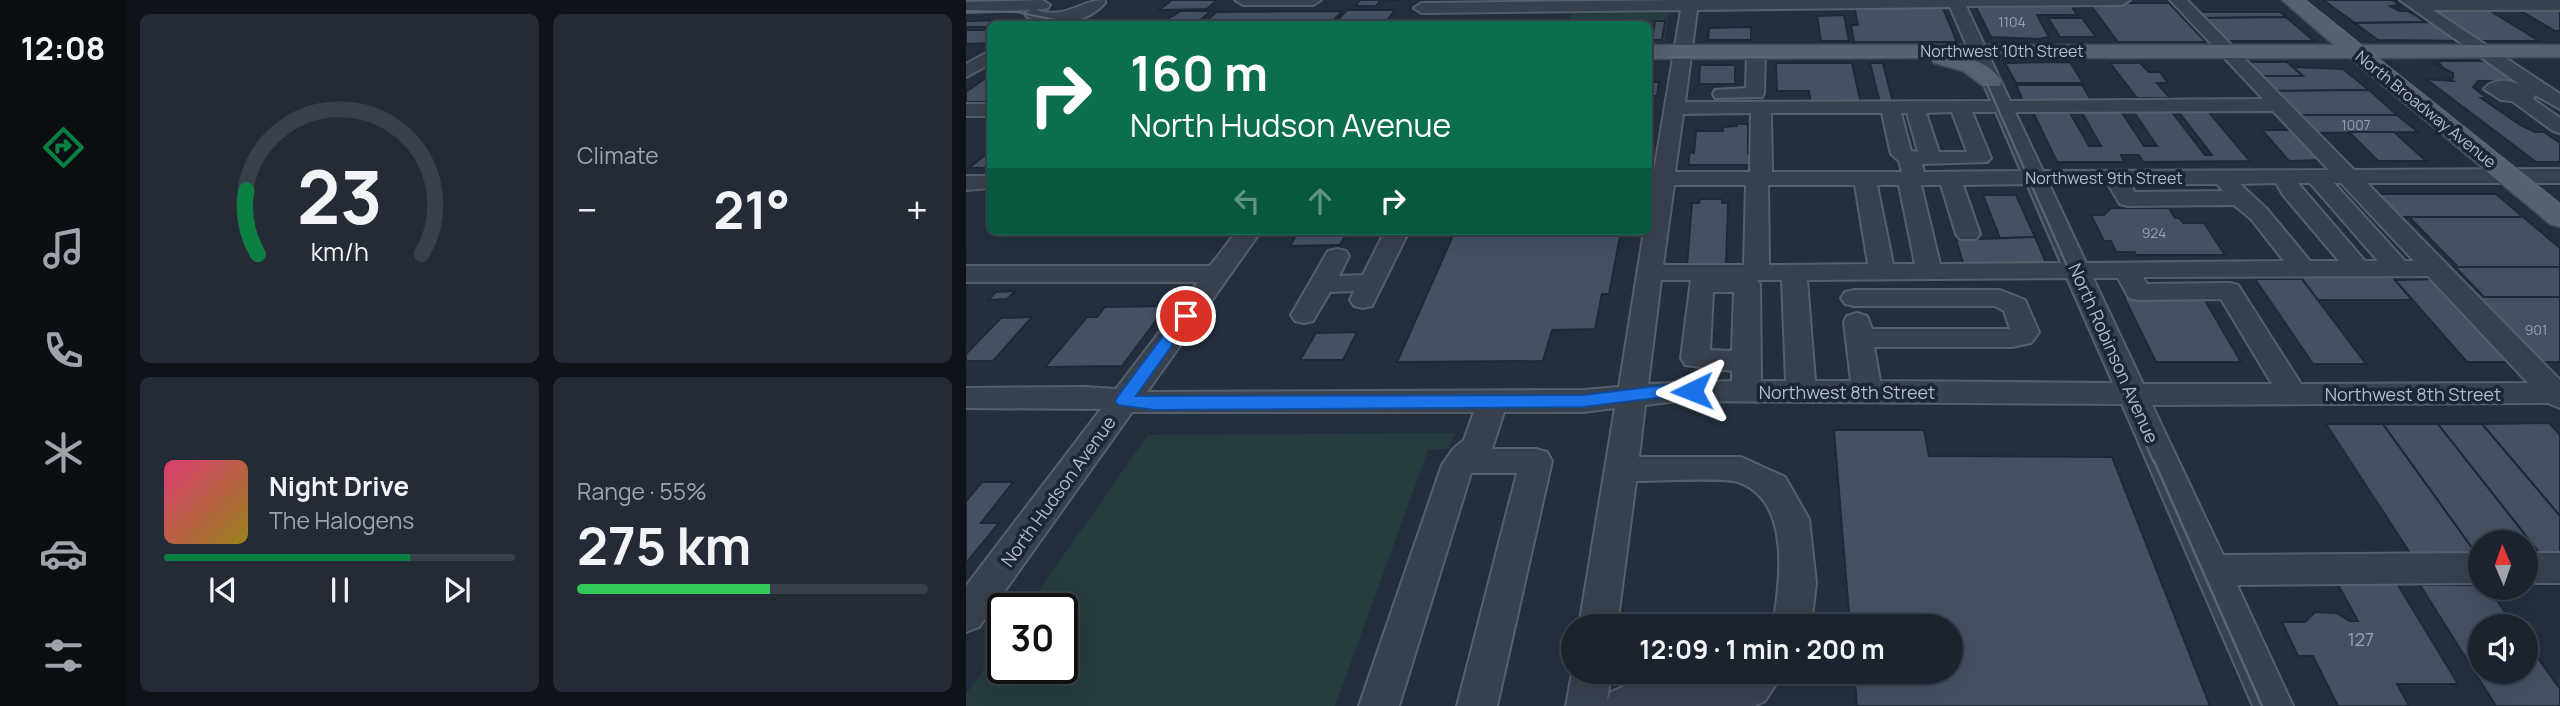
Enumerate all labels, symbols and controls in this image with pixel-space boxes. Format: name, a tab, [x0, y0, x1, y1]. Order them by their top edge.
house number: 1104	[1998, 12, 2026, 31]
text: 12:08	[21, 26, 105, 70]
text: 160 m	[1130, 39, 1268, 106]
street label: Northwest 10th Street	[1920, 40, 2084, 62]
street label: North Broadway Avenue	[2351, 45, 2501, 173]
icon: right	[1015, 49, 1106, 140]
text: North Hudson Avenue	[1130, 103, 1451, 147]
house number: 1007	[2341, 115, 2371, 134]
icon: directions	[39, 123, 88, 172]
text: Climate	[577, 139, 659, 171]
text: 23	[297, 147, 382, 247]
street label: Northwest 9th Street	[2025, 167, 2183, 189]
text: 21°	[713, 174, 790, 245]
icon: left	[1228, 182, 1266, 220]
icon: ahead	[1301, 182, 1339, 220]
icon: right	[1374, 182, 1412, 220]
text: −	[577, 183, 598, 235]
text: +	[906, 183, 928, 235]
house number: 924	[2142, 223, 2166, 242]
icon: music	[39, 224, 88, 273]
text: km/h	[310, 234, 369, 269]
street label: North Robinson Avenue	[2063, 259, 2165, 447]
pin	[1156, 286, 1216, 346]
icon: arrive	[1167, 297, 1205, 335]
house number: 901	[2525, 320, 2547, 339]
icon: phone	[39, 326, 88, 375]
position arrow	[1655, 354, 1729, 428]
street label: Northwest 8th Street	[1759, 380, 1935, 404]
street label: Northwest 8th Street	[2325, 382, 2501, 406]
street label: North Hudson Avenue	[995, 411, 1121, 571]
icon: climate	[39, 428, 88, 477]
text: Night Drive	[269, 468, 409, 504]
text: Range · 55%	[577, 475, 707, 507]
text: The Halogens	[269, 504, 414, 536]
text: 275 km	[577, 510, 751, 581]
icon: car	[39, 529, 88, 578]
north arrow	[2468, 530, 2538, 600]
map controls	[2468, 530, 2538, 684]
icon: previous	[204, 571, 242, 609]
icon: pause	[321, 571, 359, 609]
icon: next	[438, 571, 476, 609]
speed limit sign: 30	[987, 593, 1078, 684]
button: sound	[2468, 614, 2538, 684]
house number: 127	[2348, 627, 2374, 651]
icon: filters	[39, 631, 88, 680]
text: 12:09 · 1 min · 200 m	[1639, 631, 1885, 667]

